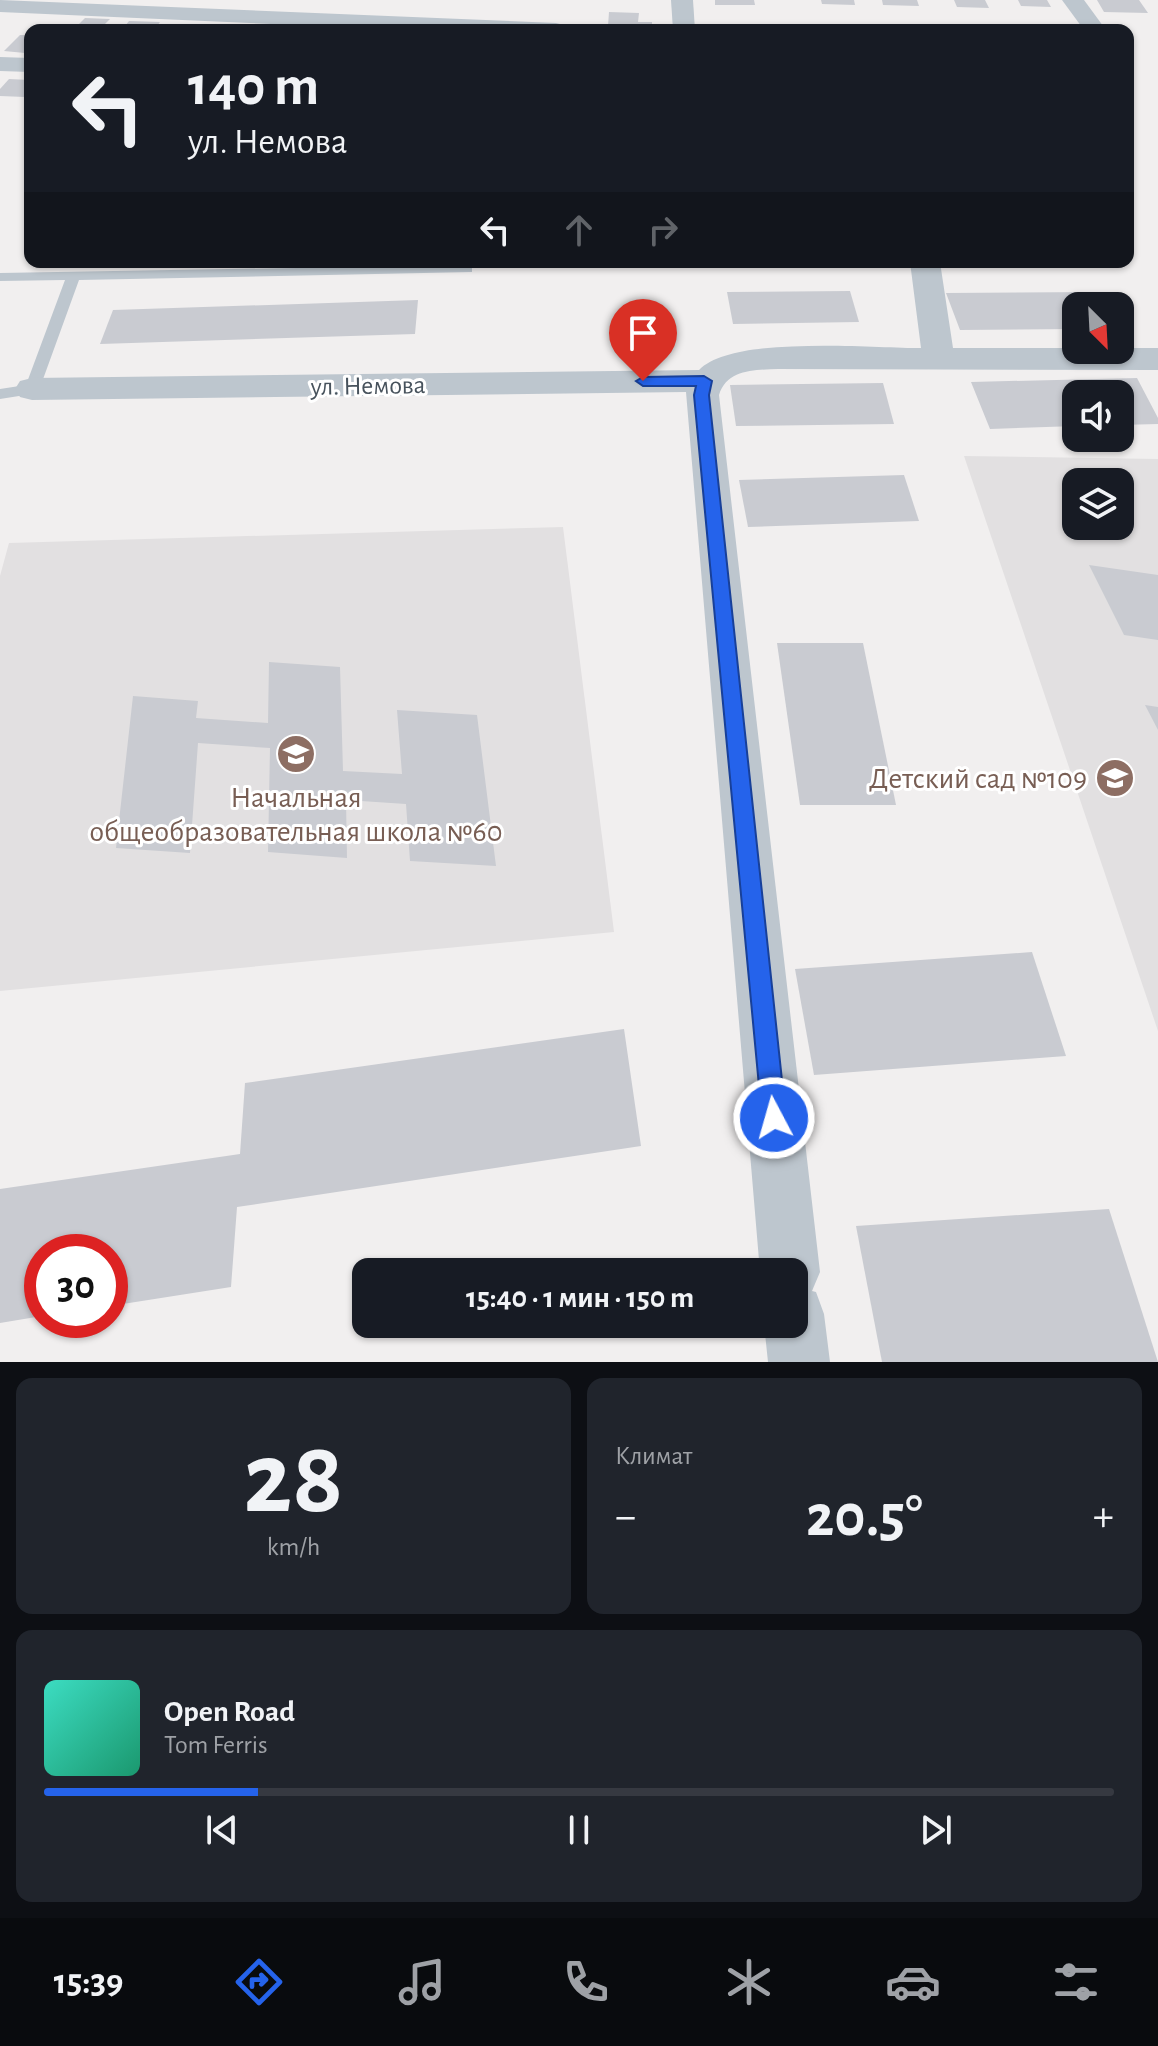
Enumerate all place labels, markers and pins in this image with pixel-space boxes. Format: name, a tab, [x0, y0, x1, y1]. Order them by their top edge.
pin	[609, 299, 677, 381]
school or university icon: Начальная общеобразовательная школа №60	[275, 733, 317, 775]
school or university icon: Детский сад №109	[1094, 757, 1136, 799]
place label: Детский сад №109	[869, 764, 1087, 794]
place label: Начальная общеобразовательная школа №60	[89, 783, 503, 847]

